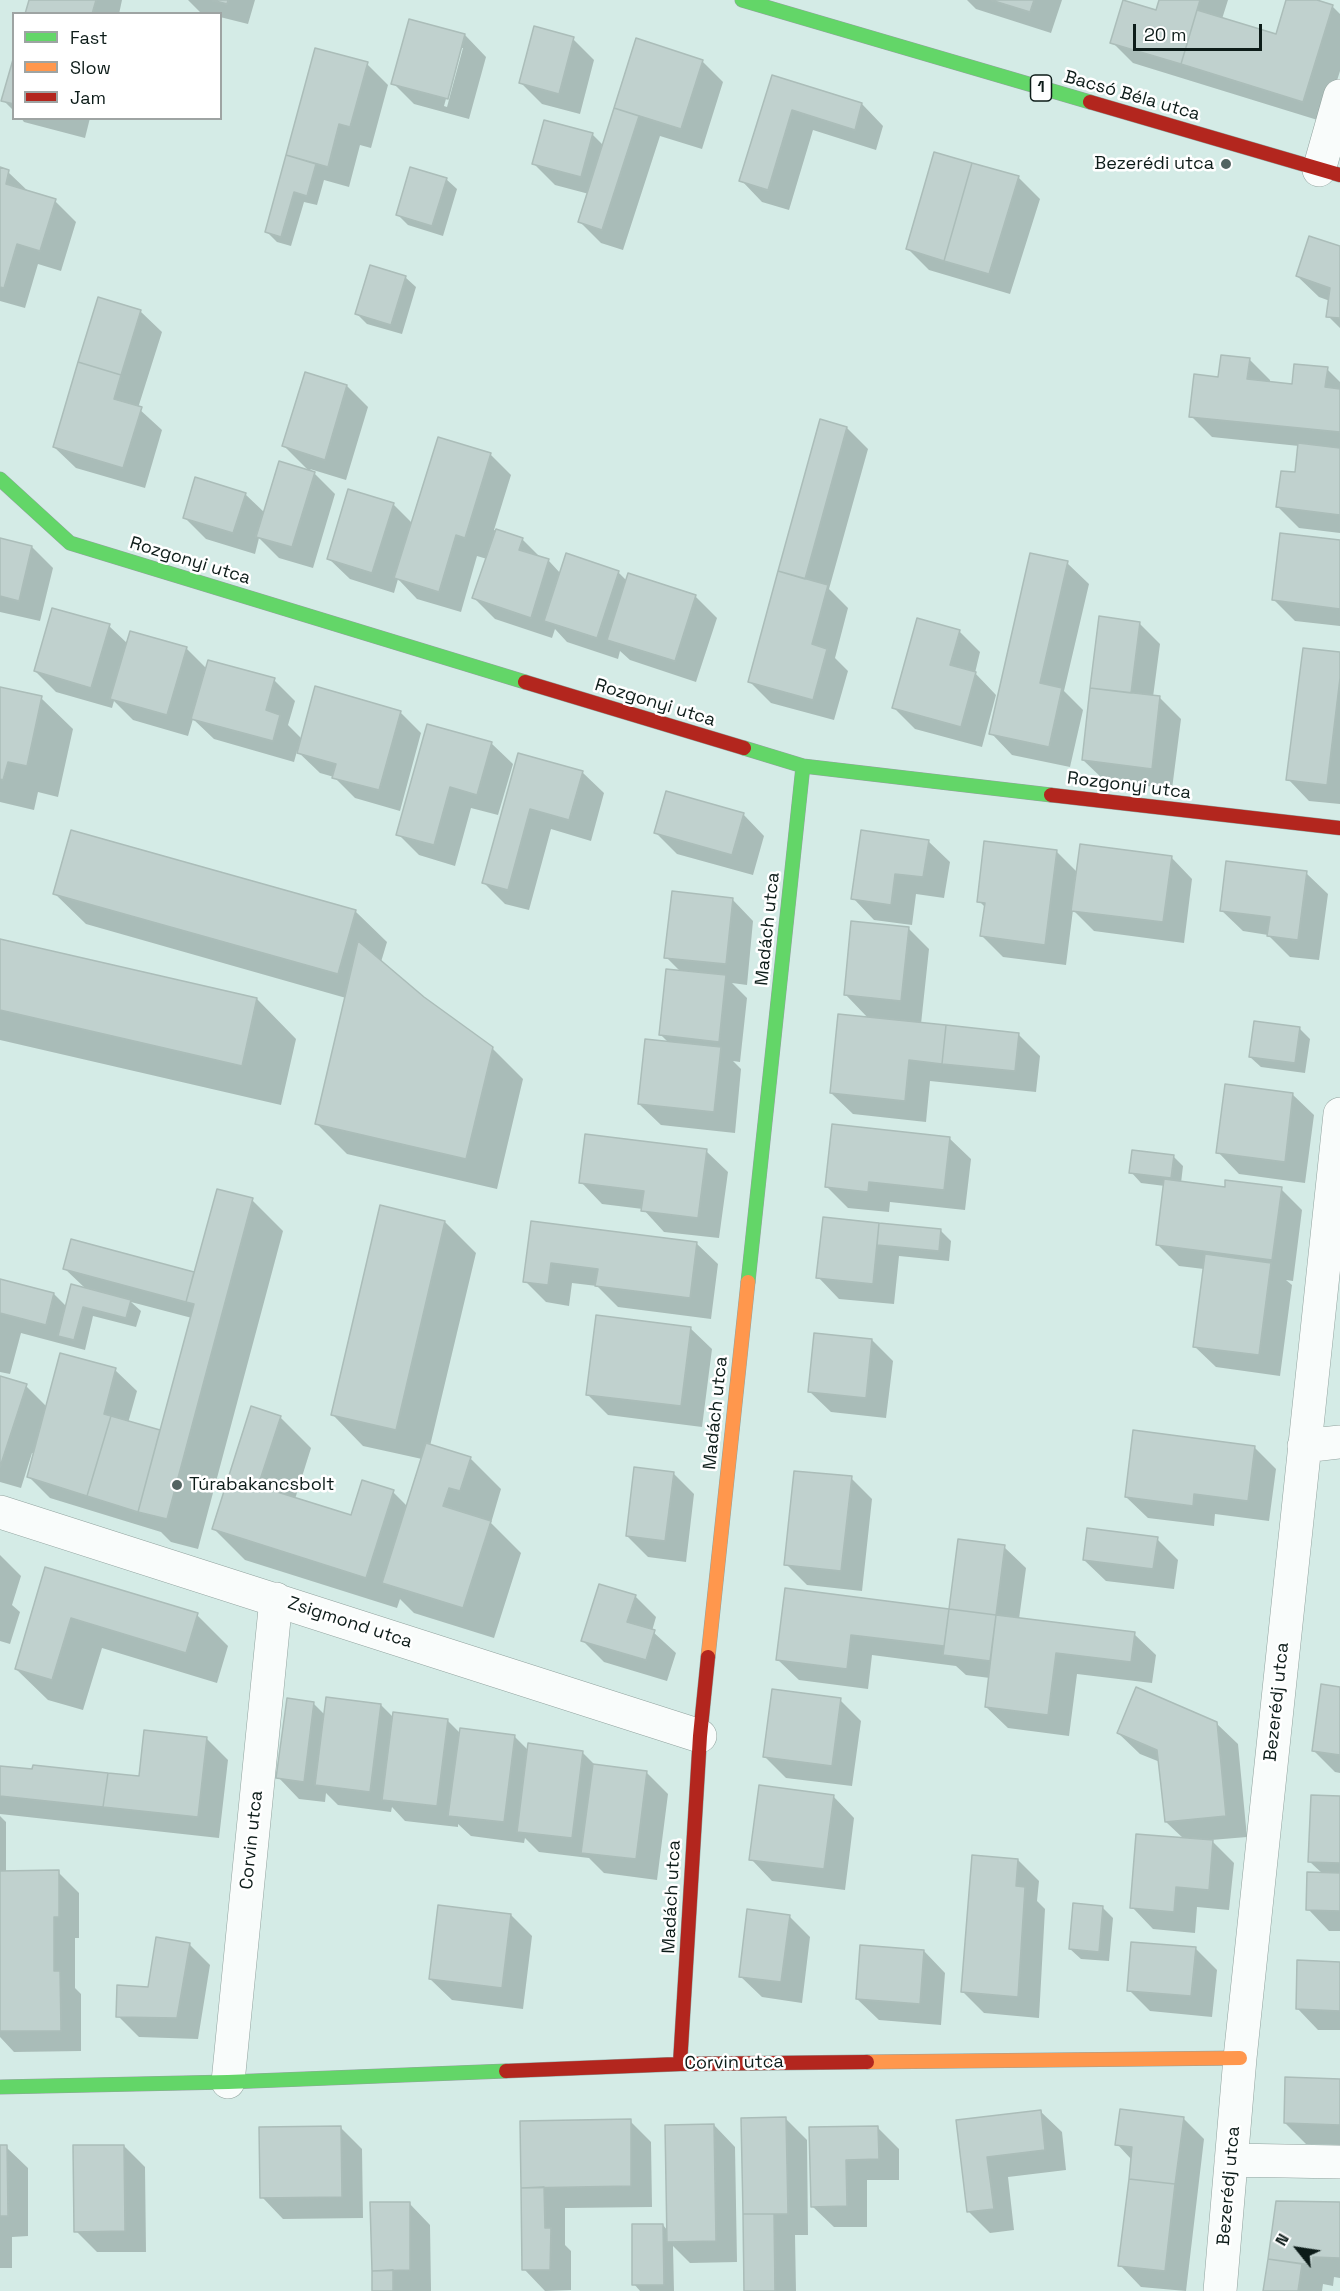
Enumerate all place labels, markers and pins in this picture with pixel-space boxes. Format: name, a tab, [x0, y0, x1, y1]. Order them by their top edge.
place label: Bezerédi utca	[1094, 153, 1214, 175]
marker: Bezerédi utca	[1219, 157, 1233, 171]
place label: Túrabakancsbolt	[189, 1474, 335, 1496]
marker: Túrabakancsbolt	[170, 1478, 184, 1492]

